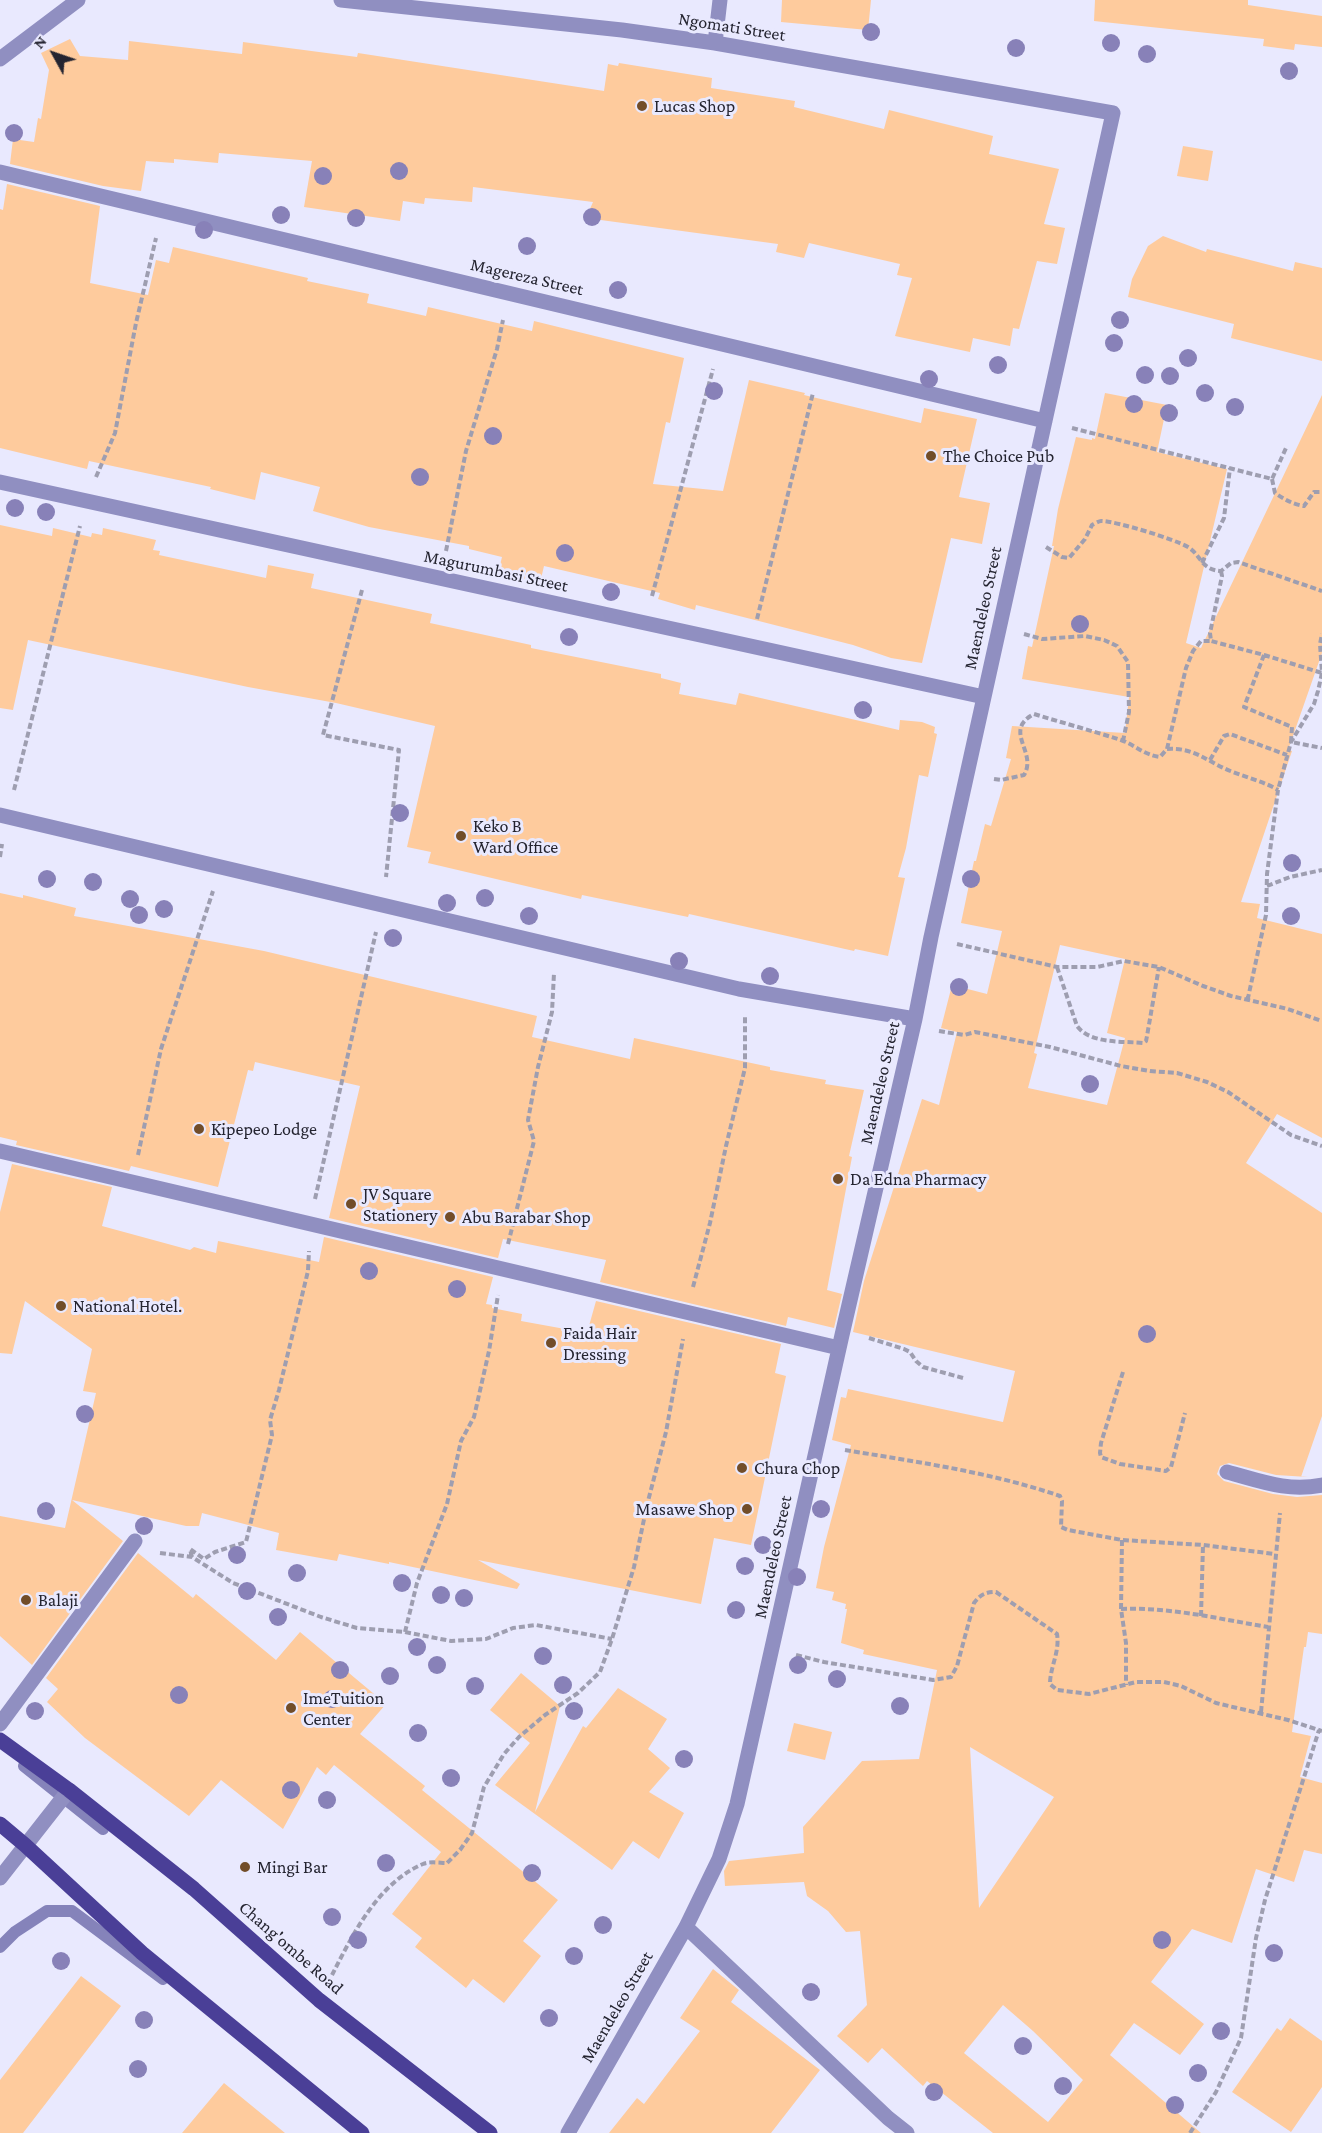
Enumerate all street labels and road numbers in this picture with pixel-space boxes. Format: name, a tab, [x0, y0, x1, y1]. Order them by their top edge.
street label: Ngomati Street	[677, 8, 787, 46]
street label: Magereza Street	[468, 254, 586, 300]
street label: Maendeleo Street	[959, 544, 1007, 672]
street label: Magurumbasi Street	[422, 545, 570, 597]
street label: Maendeleo Street	[855, 1020, 905, 1146]
street label: Maendeleo Street	[749, 1493, 797, 1621]
street label: Chang'ombe Road	[234, 1897, 348, 1999]
street label: Maendeleo Street	[576, 1947, 658, 2067]

